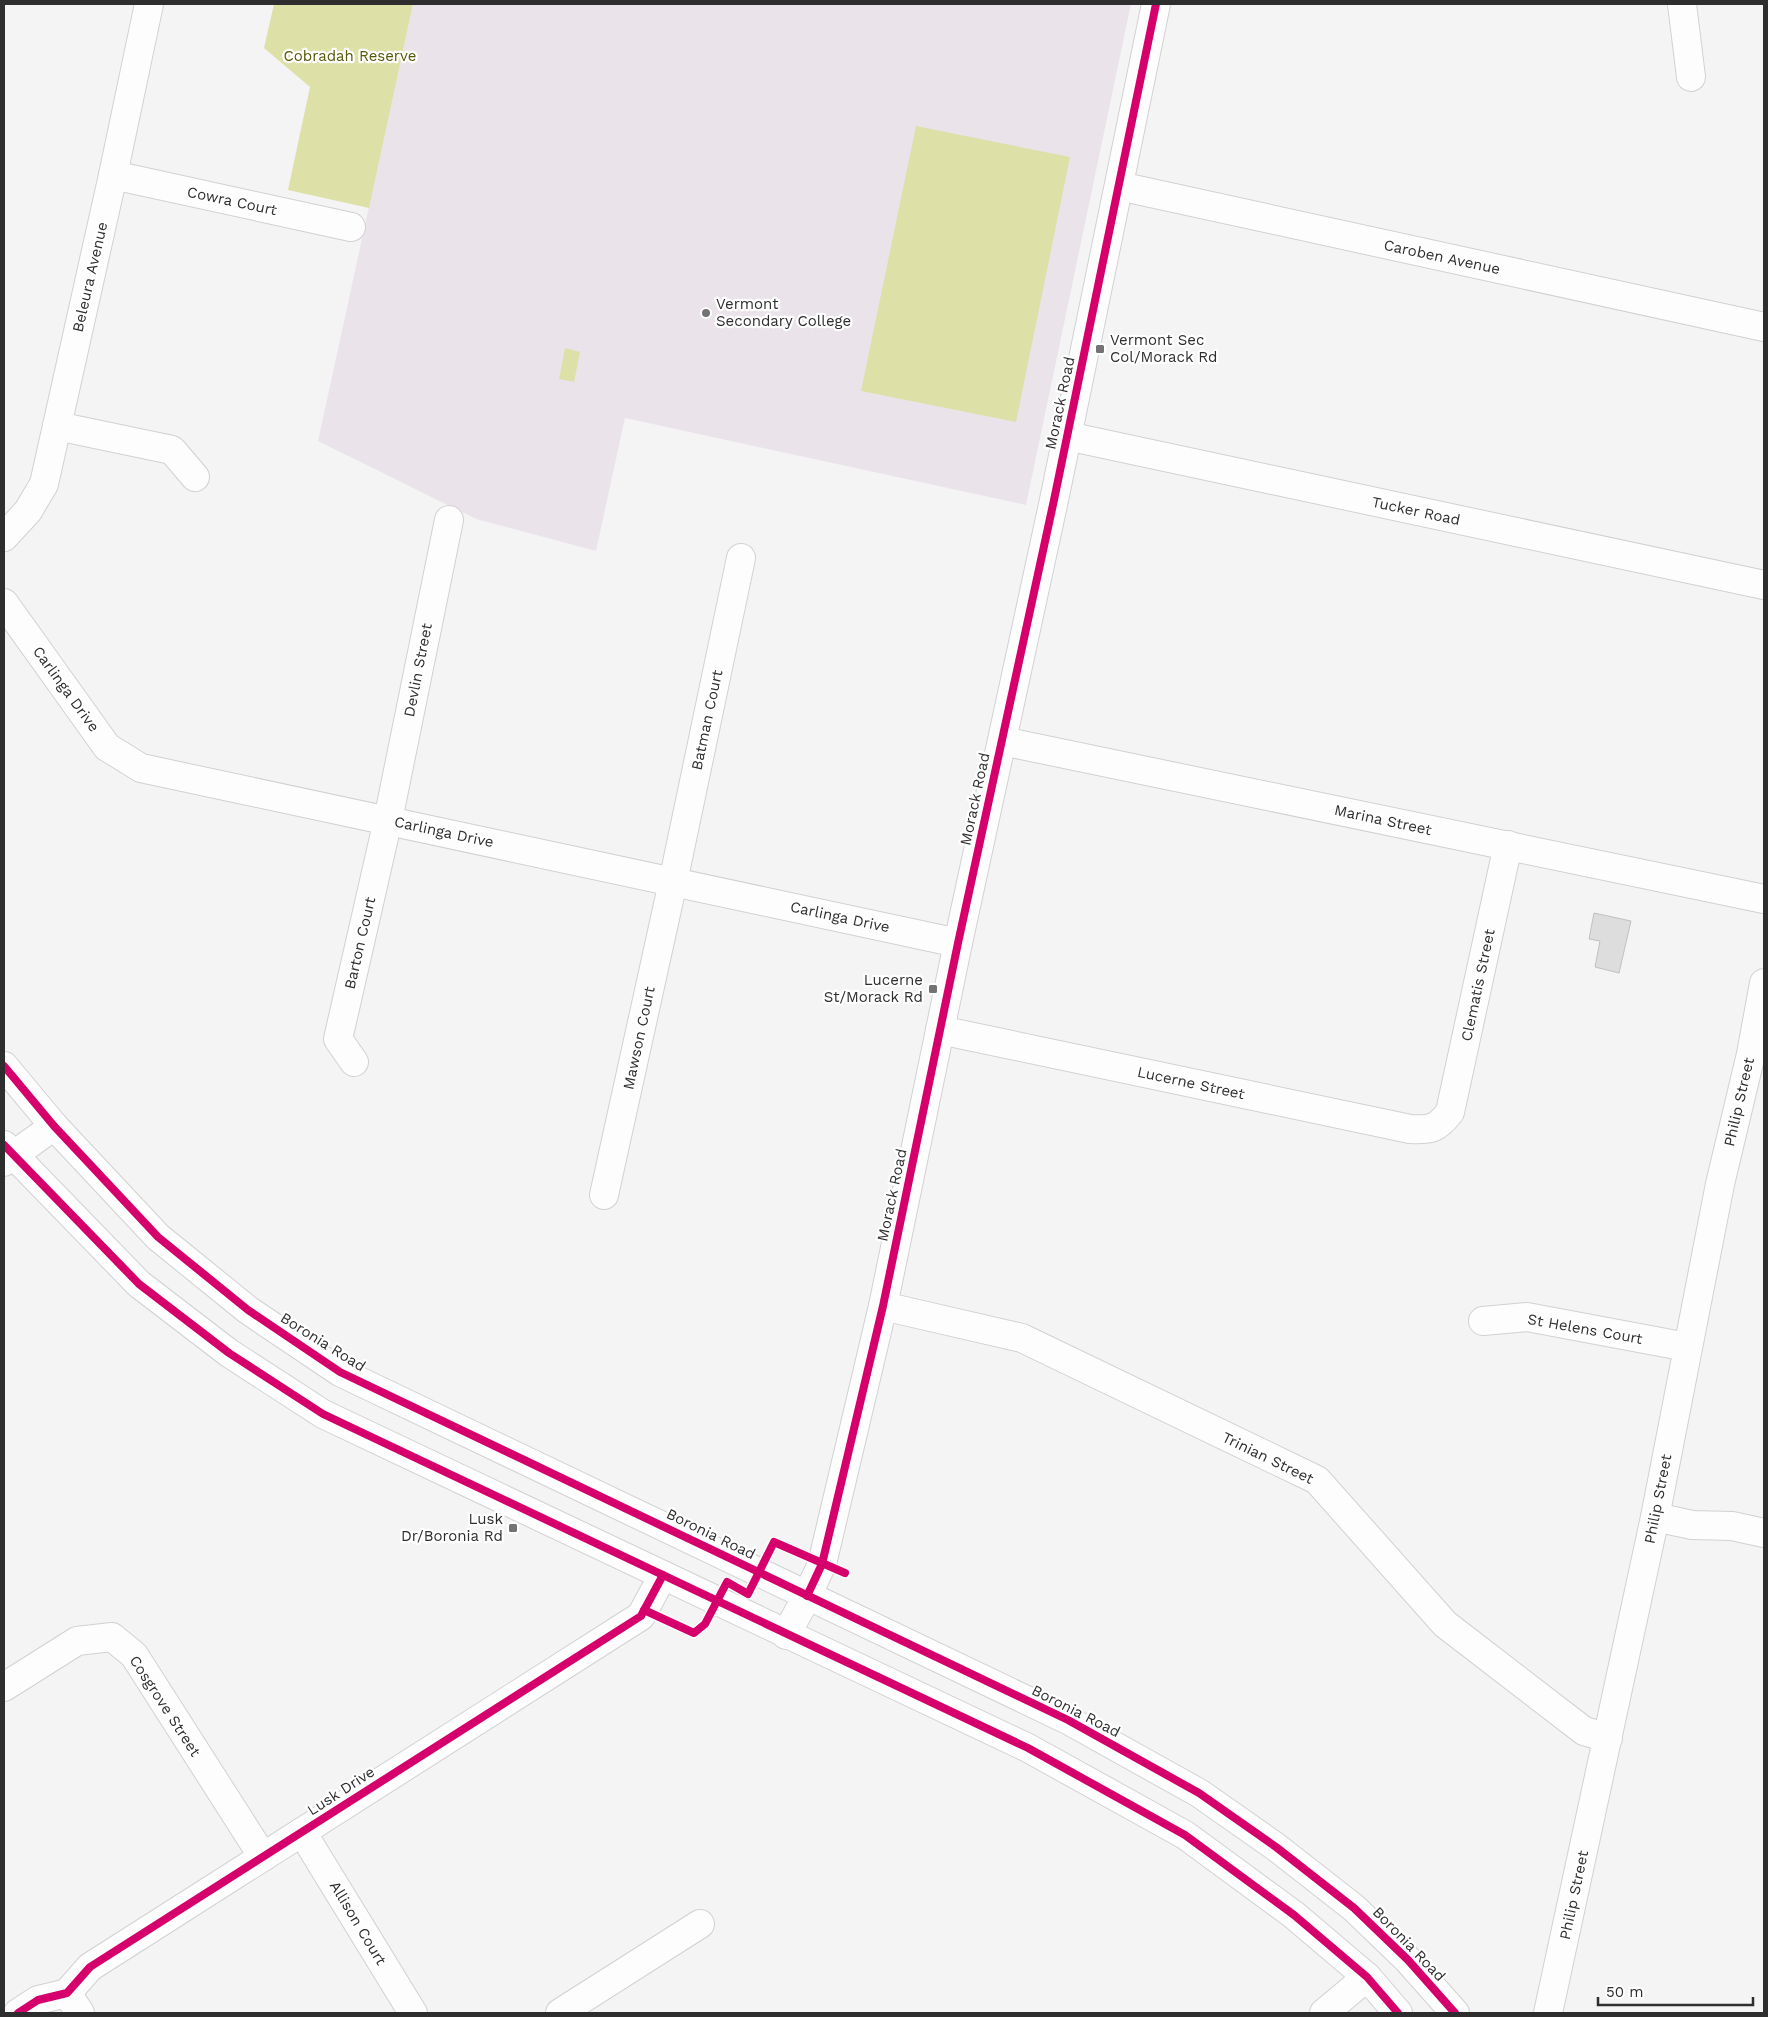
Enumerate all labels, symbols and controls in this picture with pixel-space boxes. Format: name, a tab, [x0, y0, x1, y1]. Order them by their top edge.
park label: Cobradah Reserve	[284, 47, 416, 65]
street label: Cowra Court	[185, 183, 279, 219]
street label: Beleura Avenue	[69, 220, 111, 334]
street label: Caroben Avenue	[1382, 236, 1502, 278]
place label: Vermont Secondary College	[716, 295, 851, 330]
marker: Vermont Secondary College	[700, 307, 712, 319]
place label: Vermont Sec Col/Morack Rd	[1110, 331, 1217, 366]
marker: Vermont Sec Col/Morack Rd	[1094, 343, 1106, 355]
street label: Morack Road	[1041, 355, 1079, 451]
street label: Tucker Road	[1370, 493, 1462, 529]
street label: Devlin Street	[400, 621, 436, 718]
street label: Carlinga Drive	[29, 643, 103, 735]
street label: Batman Court	[688, 668, 727, 772]
street label: Morack Road	[956, 751, 994, 847]
street label: Marina Street	[1333, 801, 1434, 839]
street label: Carlinga Drive	[393, 813, 495, 851]
street label: Barton Court	[341, 894, 380, 991]
street label: Carlinga Drive	[789, 898, 891, 936]
street label: Clematis Street	[1457, 926, 1499, 1043]
place label: Lucerne St/Morack Rd	[824, 971, 923, 1006]
marker: Lucerne St/Morack Rd	[927, 983, 939, 995]
street label: Mawson Court	[619, 984, 659, 1091]
street label: Philip Street	[1720, 1055, 1758, 1148]
street label: Lucerne Street	[1136, 1063, 1247, 1103]
street label: Morack Road	[873, 1147, 911, 1243]
street label: Boronia Road	[277, 1309, 369, 1375]
street label: St Helens Court	[1526, 1310, 1645, 1348]
street label: Trinian Street	[1219, 1428, 1317, 1488]
street label: Philip Street	[1641, 1452, 1676, 1545]
street label: Boronia Road	[664, 1505, 758, 1563]
place label: Lusk Dr/Boronia Rd	[401, 1510, 503, 1545]
marker: Lusk Dr/Boronia Rd	[507, 1522, 519, 1534]
street label: Cosgrove Street	[126, 1652, 205, 1760]
street label: Boronia Road	[1029, 1681, 1123, 1741]
street label: Lusk Drive	[304, 1763, 378, 1819]
street label: Philip Street	[1556, 1848, 1592, 1941]
street label: Allison Court	[326, 1878, 391, 1969]
street label: Boronia Road	[1369, 1903, 1449, 1985]
scale bar	[1598, 1974, 1753, 2006]
text: 50 m	[1606, 1983, 1643, 2001]

